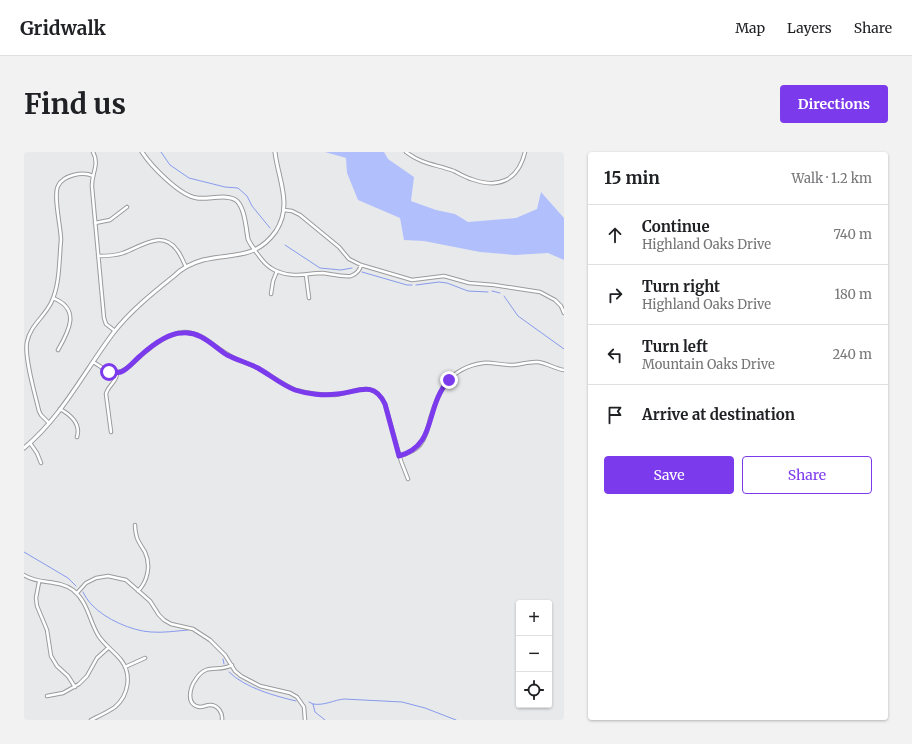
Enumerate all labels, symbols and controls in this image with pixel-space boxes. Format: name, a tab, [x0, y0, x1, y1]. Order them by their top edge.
text: Gridwalk	[20, 16, 106, 40]
text: Map	[735, 19, 765, 37]
text: Layers	[787, 19, 832, 37]
text: Share	[854, 19, 892, 37]
button: Directions	[780, 85, 888, 123]
text: Find us	[24, 86, 126, 122]
text: 15 min	[604, 167, 660, 189]
text: Walk · 1.2 km	[792, 170, 872, 187]
text: Continue	[642, 217, 710, 236]
icon: ahead	[604, 224, 626, 246]
text: 740 m	[833, 226, 872, 243]
text: Highland Oaks Drive	[642, 236, 771, 253]
text: Turn right	[642, 277, 720, 296]
icon: right	[604, 284, 626, 306]
text: 180 m	[834, 286, 872, 303]
text: Highland Oaks Drive	[642, 296, 771, 313]
text: Turn left	[642, 337, 708, 356]
icon: left	[604, 344, 626, 366]
text: 240 m	[832, 346, 872, 363]
text: Mountain Oaks Drive	[642, 356, 775, 373]
route start	[100, 363, 118, 381]
route end	[440, 371, 458, 389]
icon: arrive	[604, 404, 626, 426]
text: Arrive at destination	[642, 405, 795, 424]
button: Save	[604, 456, 734, 494]
button: Share	[742, 456, 872, 494]
map controls	[516, 600, 552, 708]
button: +	[516, 600, 552, 636]
button: −	[516, 636, 552, 672]
button: locate	[516, 672, 552, 708]

